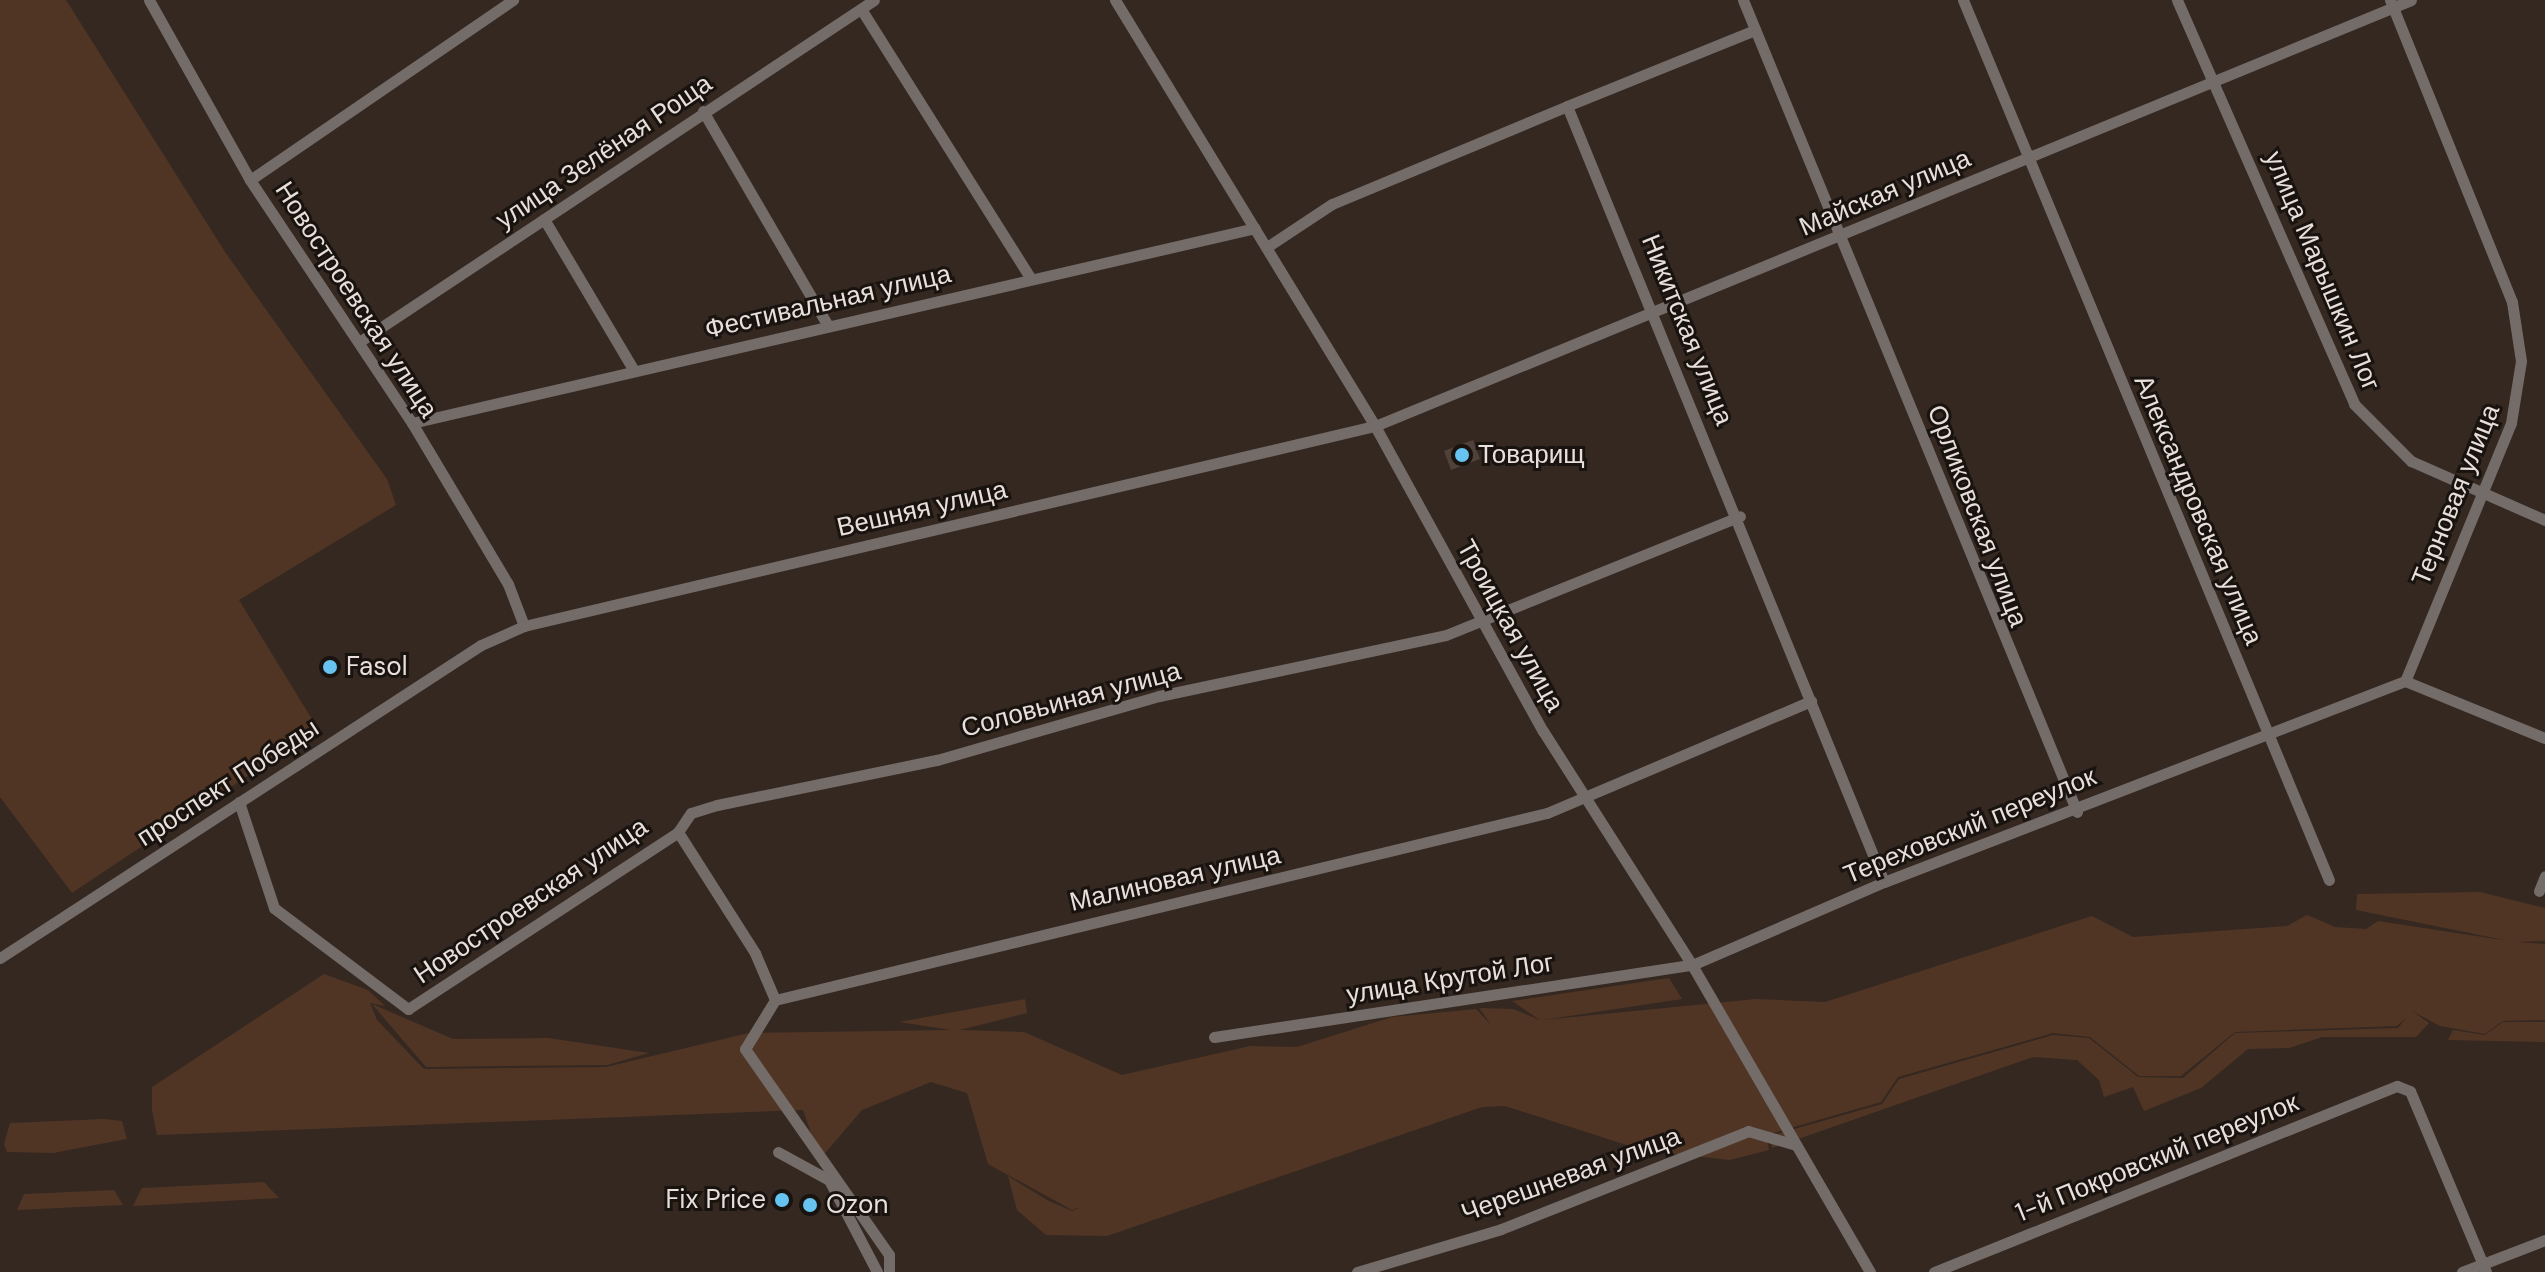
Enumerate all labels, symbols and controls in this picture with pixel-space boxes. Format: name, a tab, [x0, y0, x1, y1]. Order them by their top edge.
street label: улица Зелёная Роща	[490, 68, 718, 236]
street label: Майская улица	[1795, 143, 1975, 243]
street label: улица Марышкин Лог	[2257, 147, 2387, 395]
street label: Новостроевская улица	[268, 176, 444, 424]
street label: Никитская улица	[1635, 230, 1739, 430]
street label: Фестивальная улица	[702, 258, 954, 346]
street label: Александровская улица	[2127, 370, 2269, 650]
street label: Терновая улица	[2405, 400, 2507, 590]
street label: Орликовская улица	[1920, 401, 2034, 631]
place label: Товарищ	[1478, 439, 1585, 471]
marker: Товарищ	[1453, 446, 1471, 464]
street label: Вешняя улица	[834, 474, 1010, 544]
street label: Троицкая улица	[1450, 535, 1570, 717]
place label: Fasol	[346, 651, 407, 683]
street label: Соловьиная улица	[958, 656, 1184, 744]
marker: Fasol	[321, 658, 339, 676]
street label: проспект Победы	[131, 713, 325, 853]
street label: Тереховский переулок	[1839, 761, 2101, 891]
street label: Новостроевская улица	[408, 811, 654, 991]
street label: Малиновая улица	[1067, 840, 1283, 918]
street label: улица Крутой Лог	[1344, 947, 1556, 1011]
street label: 1-й Покровский переулок	[2011, 1087, 2303, 1229]
street label: Черешневая улица	[1457, 1121, 1685, 1229]
place label: Fix Price	[665, 1184, 766, 1216]
place label: Ozon	[826, 1189, 888, 1221]
marker: Fix Price	[773, 1191, 791, 1209]
marker: Ozon	[801, 1196, 819, 1214]

